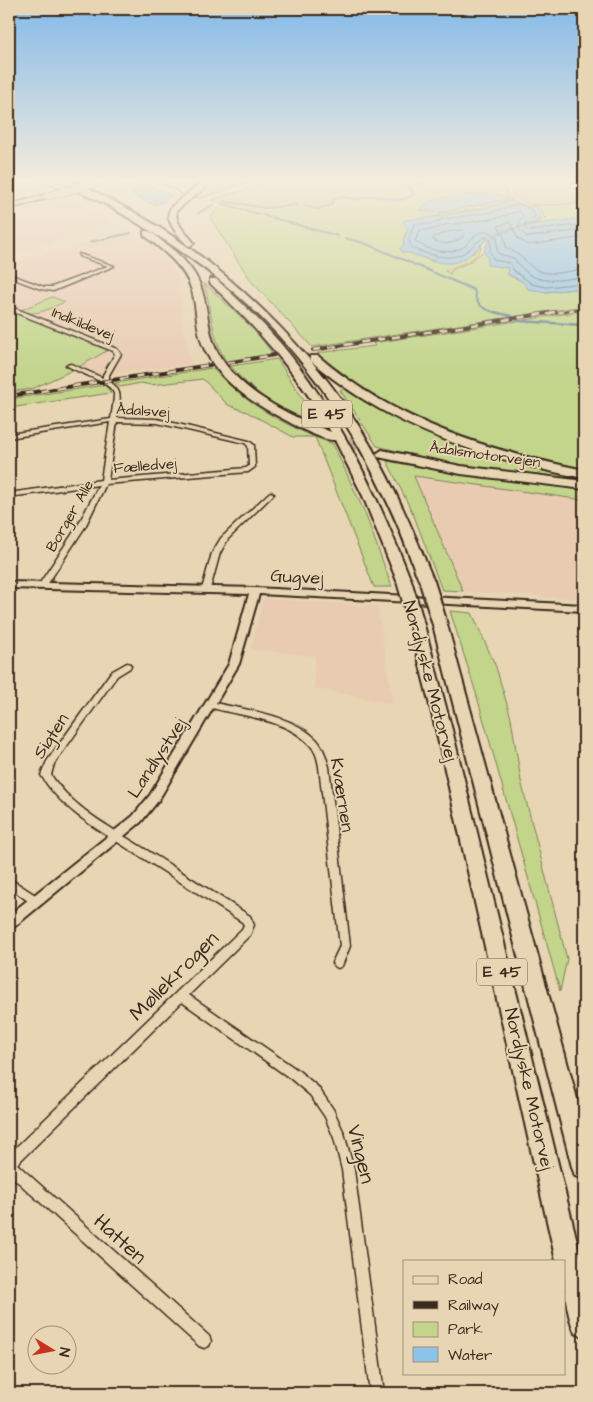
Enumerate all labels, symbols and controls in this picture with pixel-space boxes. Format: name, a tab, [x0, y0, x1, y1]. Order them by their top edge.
street label: Indkildevej	[49, 302, 118, 346]
street label: Ådalsvej	[116, 399, 171, 423]
road number: E 45	[302, 400, 352, 428]
street label: Ådalsmotorvejen	[428, 437, 542, 473]
street label: Fælledvej	[113, 453, 178, 479]
street label: Borger Alle	[41, 476, 100, 556]
street label: Gugvej	[270, 563, 325, 592]
street label: Nordjyske Motorvej	[396, 598, 464, 765]
street label: Sigten	[27, 708, 76, 764]
street label: Landlystvej	[122, 712, 194, 804]
street label: Kværnen	[324, 756, 360, 834]
street label: Møllekrogen	[123, 925, 227, 1029]
road number: E 45	[477, 959, 527, 986]
street label: Nordjyske Motorvej	[497, 1006, 560, 1173]
street label: Vingen	[338, 1122, 382, 1187]
street label: Hatten	[87, 1207, 153, 1271]
legend	[403, 1260, 566, 1374]
text: Road	[448, 1269, 483, 1290]
text: Railway	[448, 1295, 499, 1317]
text: Park	[448, 1319, 483, 1340]
north arrow	[28, 1324, 78, 1374]
text: Water	[448, 1345, 492, 1366]
text: N	[53, 1346, 74, 1358]

